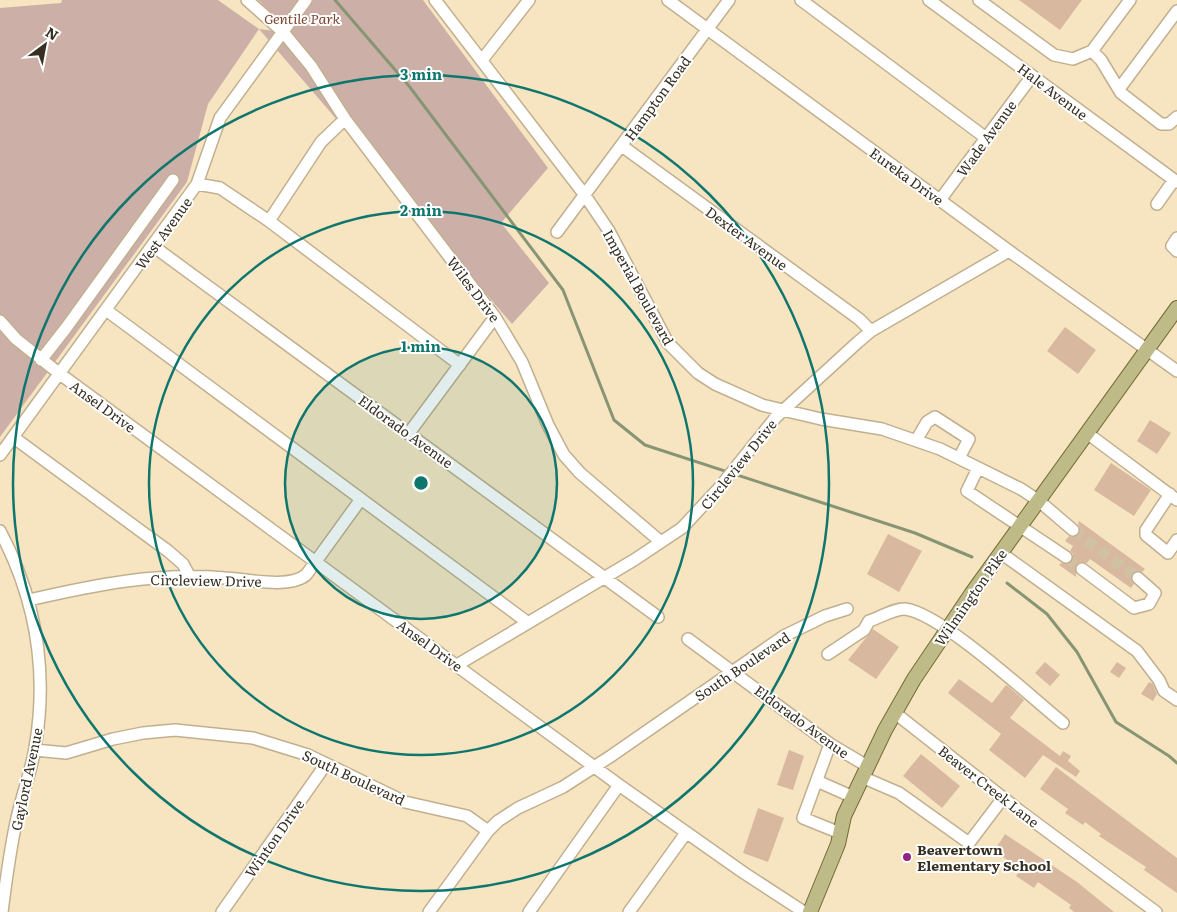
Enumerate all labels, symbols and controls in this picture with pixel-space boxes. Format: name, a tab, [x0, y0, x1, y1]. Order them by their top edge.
park label: Gentile Park	[264, 8, 340, 28]
north arrow	[20, 20, 70, 70]
text: N	[42, 22, 63, 45]
street label: Hampton Road	[619, 51, 695, 145]
street label: Hale Avenue	[1014, 58, 1092, 124]
text: 3 min	[400, 62, 443, 85]
street label: Wade Avenue	[951, 96, 1021, 180]
street label: Eureka Drive	[866, 142, 948, 210]
street label: West Avenue	[130, 193, 196, 273]
text: 2 min	[400, 198, 443, 221]
street label: Dexter Avenue	[702, 201, 792, 275]
street label: Imperial Boulevard	[599, 225, 679, 349]
street label: Wiles Drive	[443, 252, 505, 326]
text: 1 min	[401, 334, 442, 357]
street label: Ansel Drive	[66, 375, 140, 437]
street label: Eldorado Avenue	[355, 390, 457, 472]
street label: Circleview Drive	[695, 415, 781, 513]
centre of rings	[412, 474, 430, 492]
street label: Wilmington Pike	[929, 545, 1011, 649]
street label: Circleview Drive	[150, 569, 262, 591]
street label: Ansel Drive	[393, 614, 467, 676]
street label: South Boulevard	[690, 626, 794, 705]
street label: Eldorado Avenue	[751, 680, 853, 762]
street label: Gaylord Avenue	[5, 726, 47, 832]
street label: Beaver Creek Lane	[935, 740, 1043, 832]
street label: South Boulevard	[299, 744, 409, 810]
street label: Winton Drive	[240, 795, 308, 881]
place label: Beavertown Elementary School	[917, 839, 1051, 875]
marker: Beavertown Elementary School	[901, 851, 913, 863]

